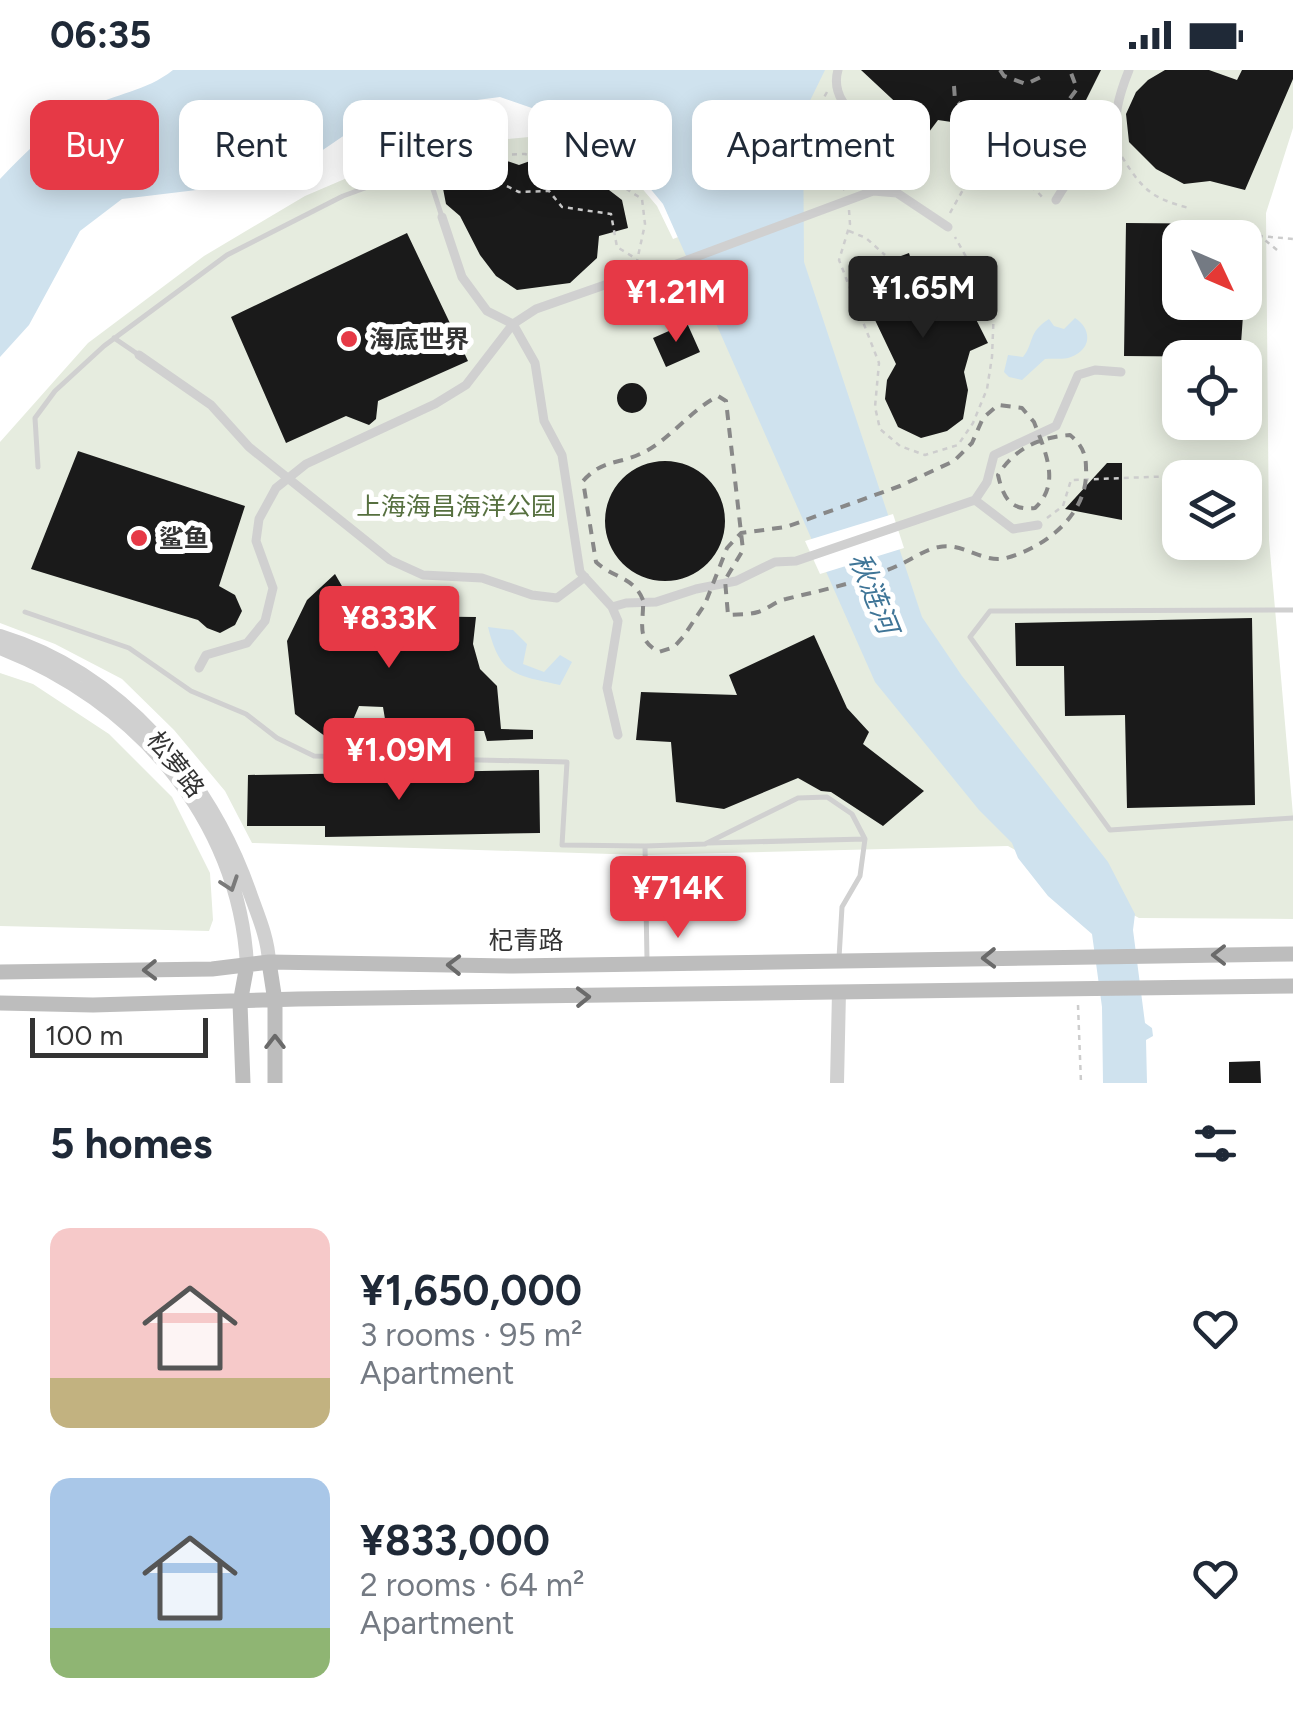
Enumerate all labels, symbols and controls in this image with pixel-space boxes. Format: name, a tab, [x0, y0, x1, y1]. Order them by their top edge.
text: 06:35	[50, 12, 151, 58]
chip: Buy	[30, 100, 159, 190]
chip: Rent	[179, 100, 323, 190]
chip: Filters	[343, 100, 508, 190]
chip: New	[528, 100, 672, 190]
chip: Apartment	[692, 100, 930, 190]
chip: House	[950, 100, 1122, 190]
north arrow	[1162, 220, 1262, 320]
map controls	[1162, 220, 1262, 560]
pin: ¥1.65M	[842, 256, 1004, 341]
pin: ¥1.21M	[595, 260, 757, 345]
text: ¥1.65M	[870, 269, 976, 307]
text: ¥1.21M	[626, 273, 726, 311]
place label: 海底世界	[369, 324, 469, 354]
marker: 海底世界	[338, 328, 360, 350]
button: locate	[1162, 340, 1262, 440]
button: layers	[1162, 460, 1262, 560]
park label: 上海海昌海洋公园	[356, 491, 556, 521]
place label: 鲨鱼	[159, 523, 209, 553]
marker: 鲨鱼	[128, 527, 150, 549]
water label: 秋涟河	[843, 548, 907, 643]
pin: ¥833K	[319, 586, 459, 671]
text: ¥833K	[341, 599, 437, 637]
pin: ¥1.09M	[318, 718, 480, 803]
street label: 松萝路	[141, 725, 211, 803]
text: ¥1.09M	[345, 731, 453, 769]
pin: ¥714K	[608, 856, 748, 941]
text: ¥714K	[632, 869, 724, 907]
one-way arrow	[218, 874, 239, 891]
street label: 杞青路	[488, 925, 564, 955]
one-way arrow	[1211, 944, 1226, 966]
one-way arrow	[980, 948, 996, 969]
one-way arrow	[445, 954, 461, 975]
one-way arrow	[141, 959, 156, 981]
one-way arrow	[575, 986, 591, 1007]
scale bar	[30, 1013, 208, 1058]
text: 100 m	[45, 1018, 123, 1052]
one-way arrow	[264, 1033, 286, 1048]
icon: filters	[1188, 1116, 1243, 1171]
text: 5 homes	[50, 1118, 212, 1169]
text: ¥1,650,000	[360, 1265, 582, 1316]
icon: home	[130, 1268, 250, 1388]
icon: heart	[1188, 1301, 1243, 1356]
text: 3 rooms · 95 m²	[360, 1316, 583, 1354]
text: Apartment	[360, 1354, 514, 1392]
text: ¥833,000	[360, 1515, 550, 1566]
icon: home	[130, 1518, 250, 1638]
icon: heart	[1188, 1551, 1243, 1606]
text: 2 rooms · 64 m²	[360, 1566, 584, 1604]
text: Apartment	[360, 1604, 514, 1642]

